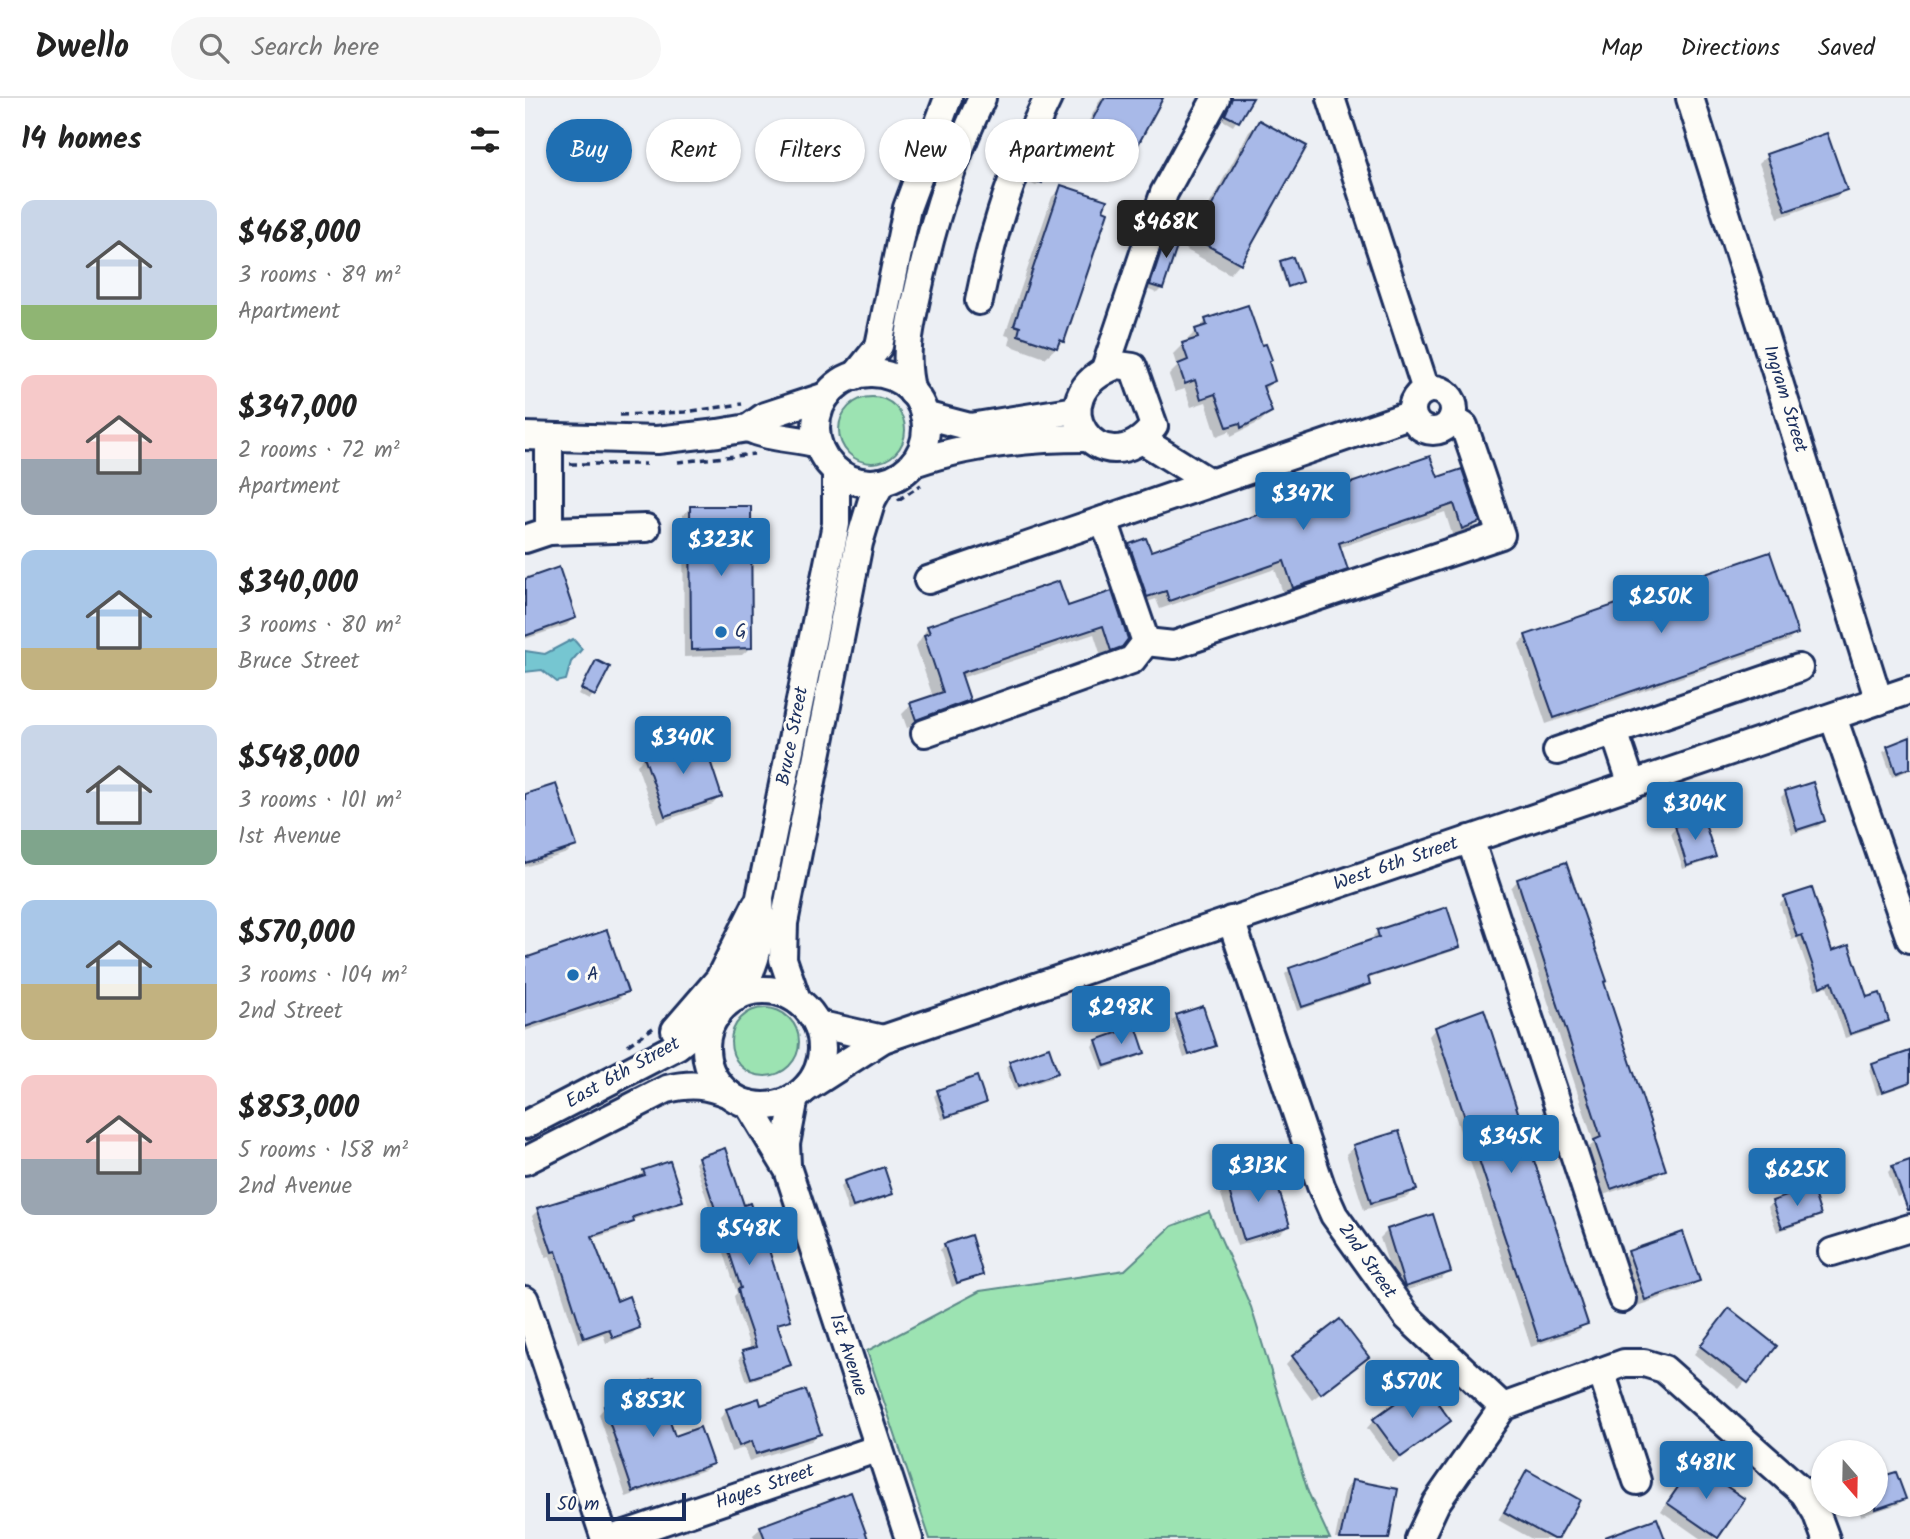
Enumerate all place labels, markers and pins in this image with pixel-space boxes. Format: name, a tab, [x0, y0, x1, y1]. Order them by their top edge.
pin: $468K	[1117, 200, 1215, 260]
pin: $347K	[1254, 472, 1352, 532]
pin: $323K	[672, 518, 770, 578]
pin: $250K	[1612, 575, 1710, 635]
place label: G	[735, 617, 747, 647]
marker: G	[713, 624, 729, 640]
pin: $340K	[634, 716, 732, 776]
pin: $304K	[1646, 782, 1744, 842]
place label: A	[587, 960, 599, 990]
marker: A	[565, 967, 581, 983]
pin: $298K	[1072, 986, 1170, 1046]
pin: $345K	[1462, 1116, 1560, 1175]
pin: $313K	[1209, 1144, 1307, 1204]
pin: $625K	[1748, 1148, 1846, 1208]
pin: $548K	[700, 1208, 798, 1267]
pin: $570K	[1363, 1360, 1461, 1420]
pin: $853K	[604, 1380, 702, 1439]
pin: $481K	[1657, 1442, 1755, 1501]

